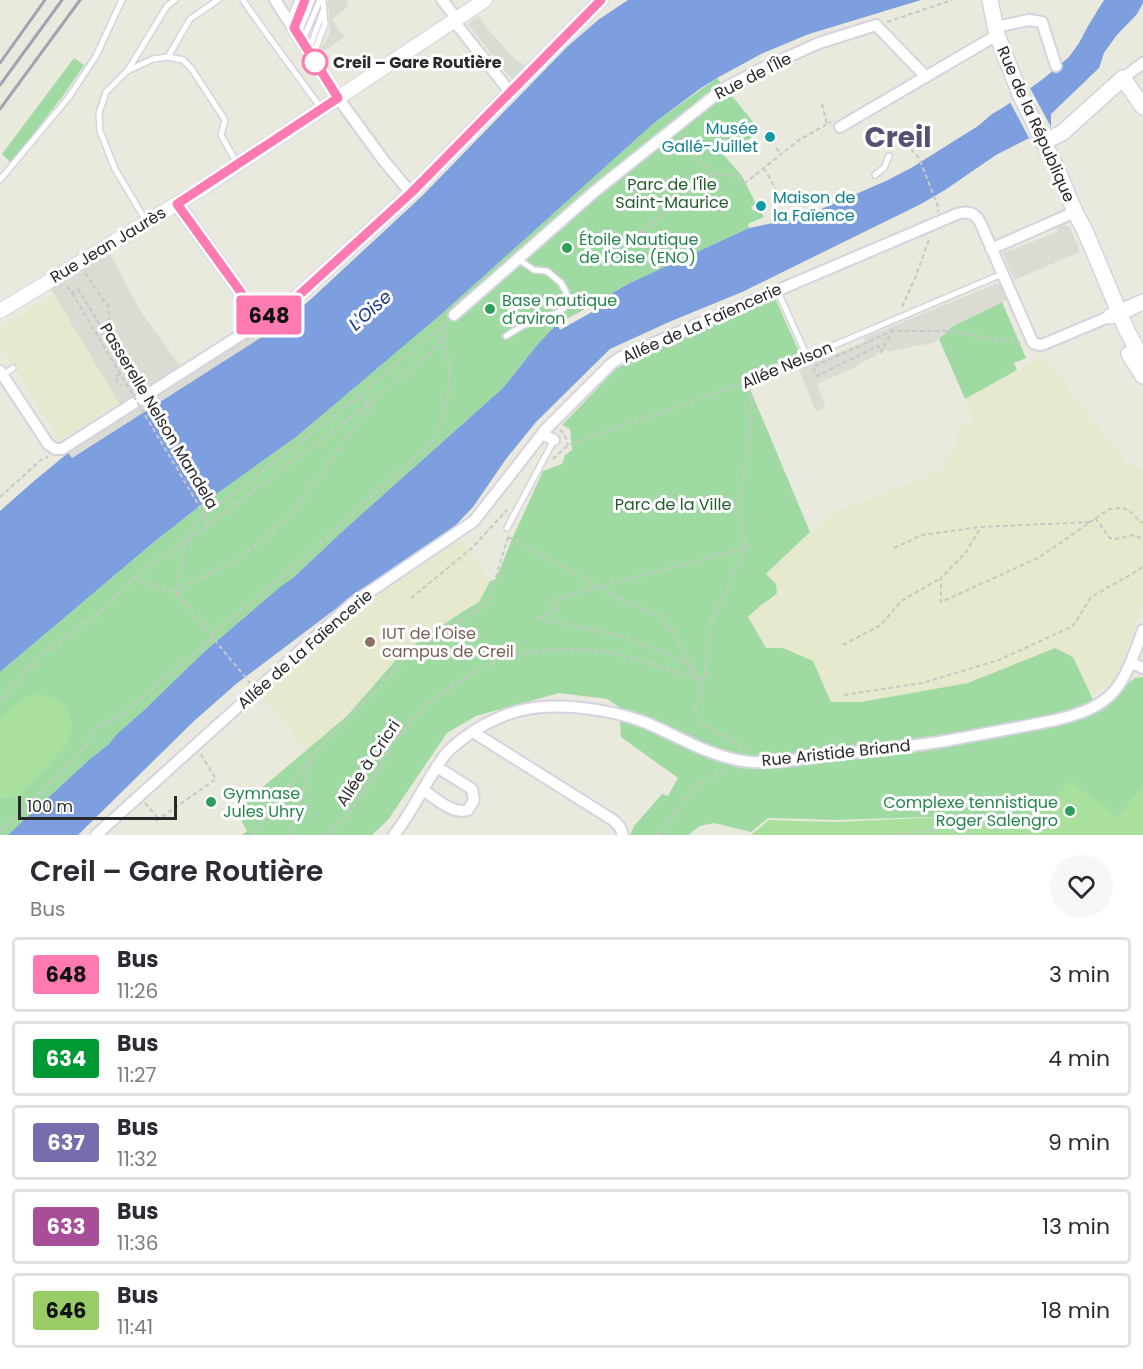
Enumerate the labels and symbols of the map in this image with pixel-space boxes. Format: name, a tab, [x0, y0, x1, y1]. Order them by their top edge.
street label: Rue de la République	[991, 42, 1081, 206]
street label: Rue de l'Île	[711, 47, 795, 105]
marker: Creil – Gare Routière	[302, 49, 328, 75]
place label: Creil – Gare Routière	[333, 51, 502, 74]
place label: Musée Gallé-Juillet	[662, 117, 758, 158]
district label: Creil	[864, 118, 932, 157]
marker: Musée Gallé-Juillet	[763, 130, 777, 144]
park label: Parc de l'Île Saint-Maurice	[615, 173, 729, 214]
place label: Maison de la Faïence	[773, 186, 855, 227]
marker: Maison de la Faïence	[754, 199, 768, 213]
street label: Rue Jean Jaurès	[46, 201, 170, 289]
place label: Étoile Nautique de l'Oise (ENO)	[579, 228, 698, 269]
marker: Étoile Nautique de l'Oise (ENO)	[560, 241, 574, 255]
street label: Allée de La Faïencerie	[619, 277, 785, 369]
water label: L'Oise	[343, 284, 397, 336]
place label: Base nautique d'aviron	[502, 289, 617, 330]
line badge: 648	[234, 296, 304, 334]
marker: Base nautique d'aviron	[483, 302, 497, 316]
street label: Passerelle Nelson Mandela	[94, 319, 224, 513]
street label: Allée Nelson	[738, 336, 836, 394]
park label: Parc de la Ville	[615, 493, 731, 516]
street label: Allée de La Faïencerie	[232, 584, 378, 714]
place label: IUT de l'Oise campus de Creil	[382, 622, 514, 663]
marker: IUT de l'Oise campus de Creil	[363, 635, 377, 649]
street label: Allée à Cricri	[331, 715, 405, 811]
street label: Rue Aristide Briand	[760, 734, 912, 772]
place label: Gymnase Jules Uhry	[223, 782, 304, 823]
place label: Complexe tennistique Roger Salengro	[883, 791, 1058, 832]
scale bar	[18, 793, 177, 820]
marker: Gymnase Jules Uhry	[204, 795, 218, 809]
marker: Complexe tennistique Roger Salengro	[1063, 804, 1077, 818]

